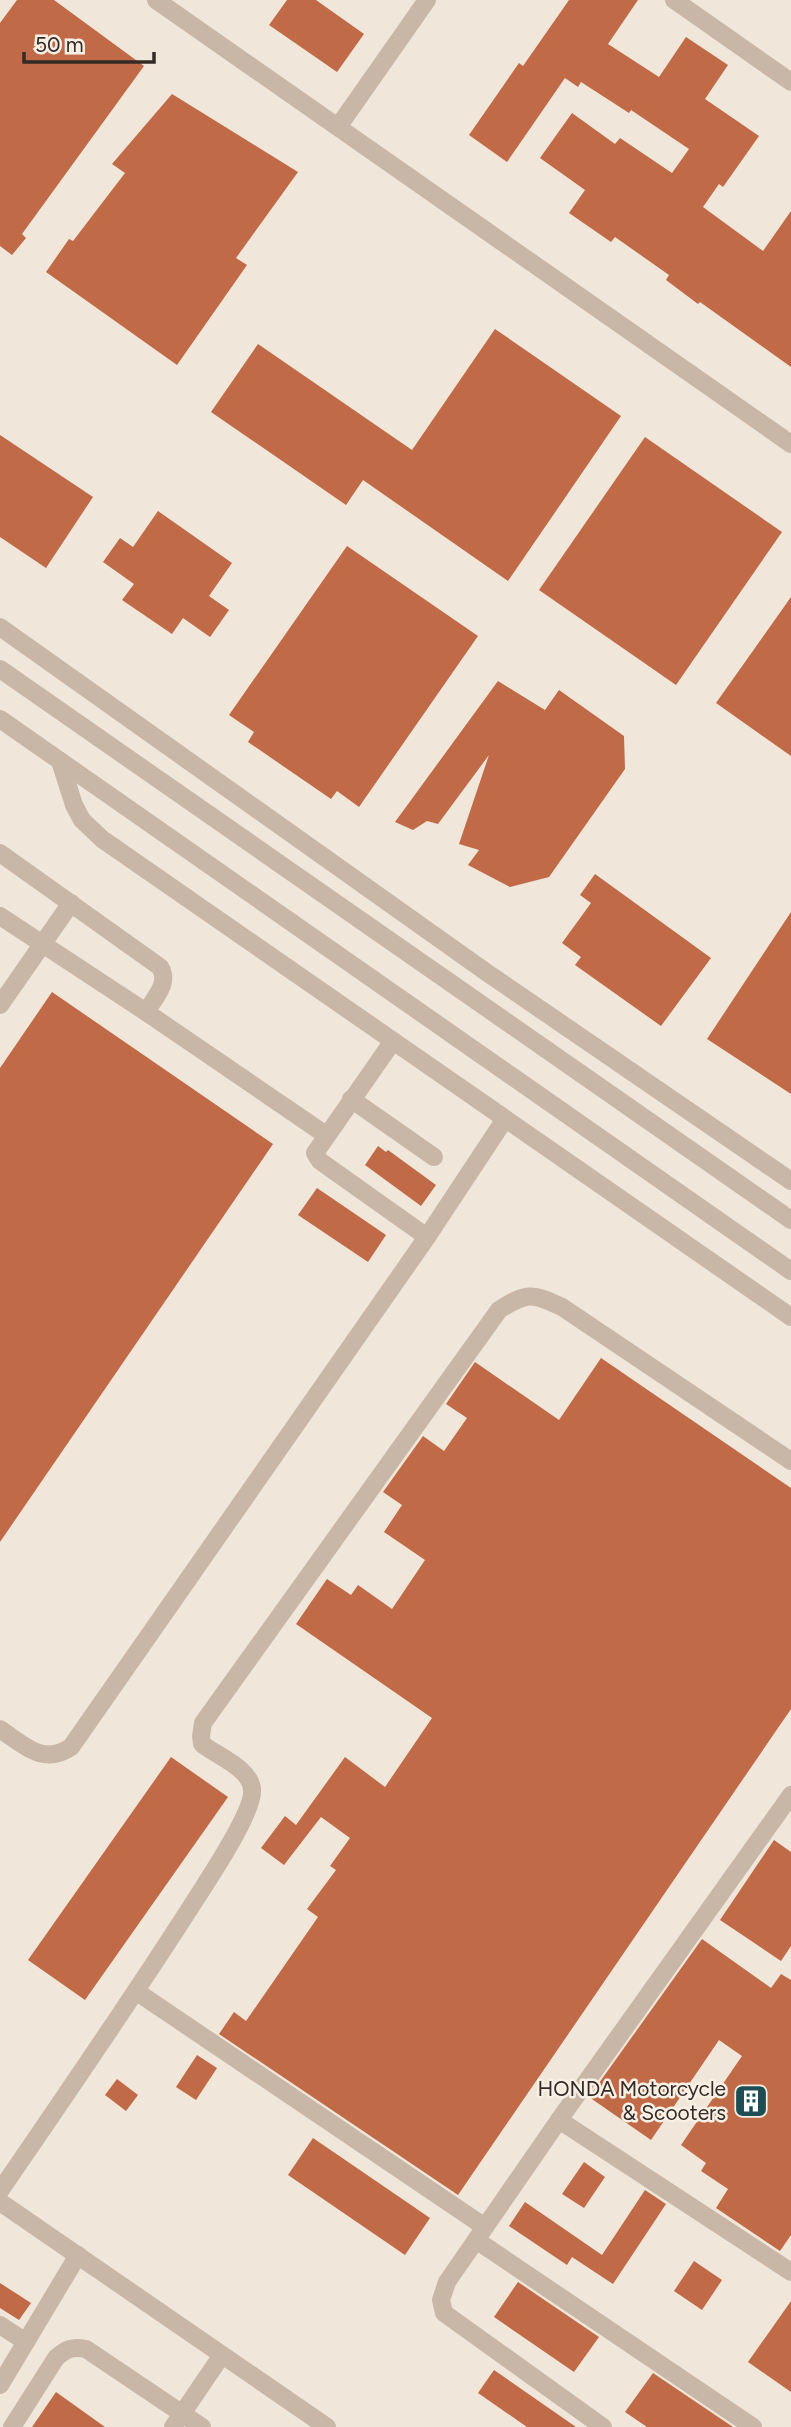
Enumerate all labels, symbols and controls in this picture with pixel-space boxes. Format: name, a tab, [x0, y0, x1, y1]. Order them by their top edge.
scale bar	[24, 21, 154, 65]
text: 50 m	[35, 32, 84, 57]
place label: HONDA Motorcycle & Scooters	[537, 2076, 726, 2125]
building icon: HONDA Motorcycle & Scooters	[732, 2082, 770, 2120]

